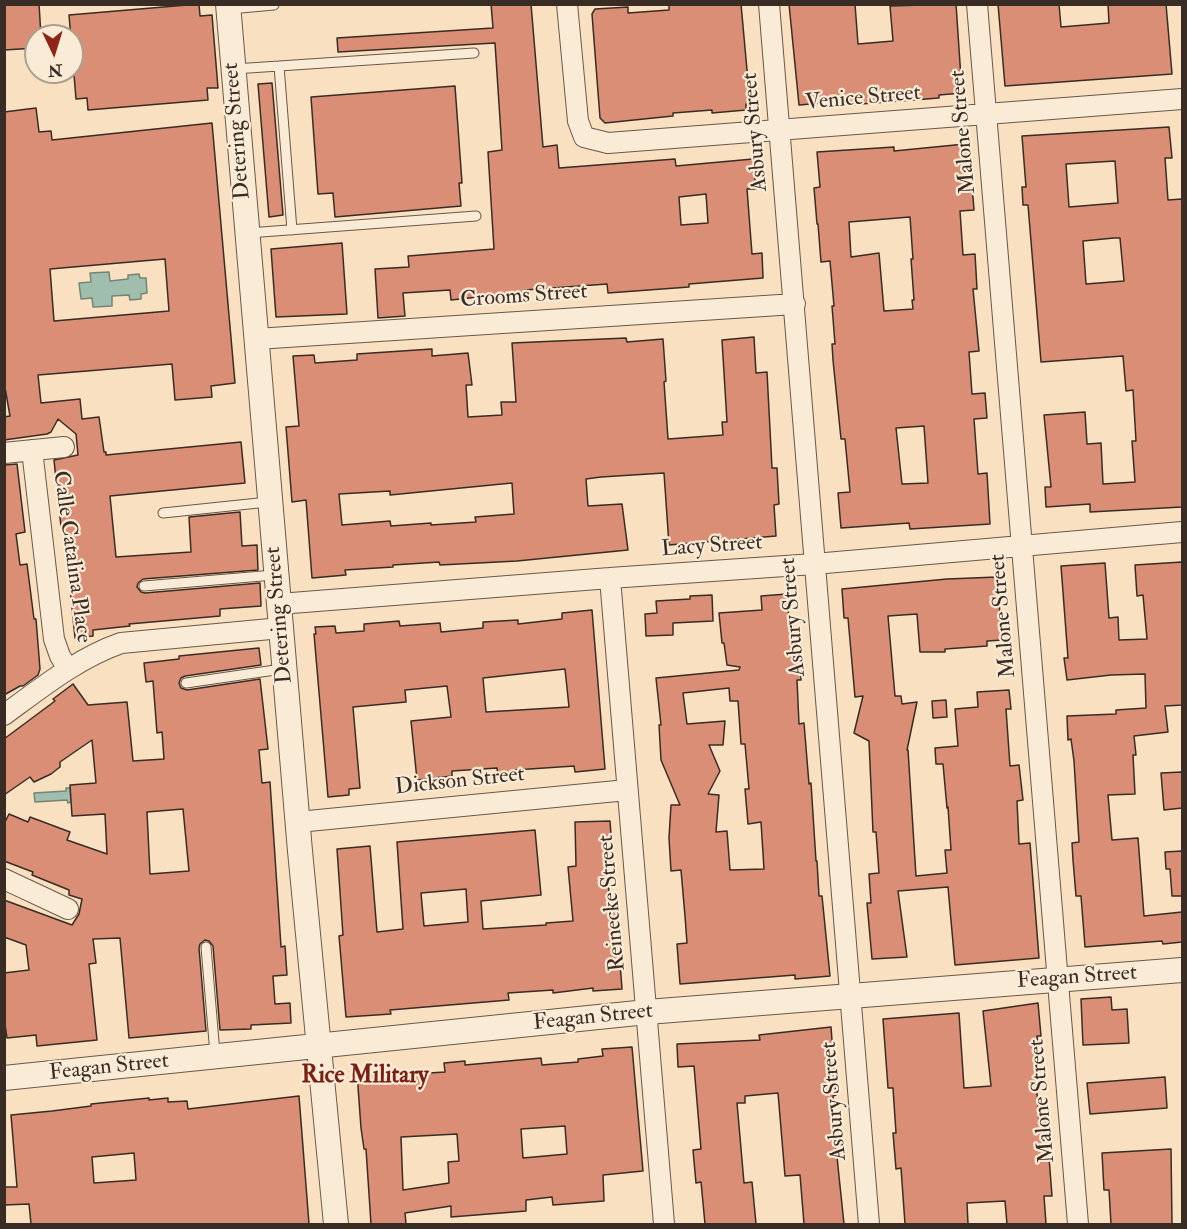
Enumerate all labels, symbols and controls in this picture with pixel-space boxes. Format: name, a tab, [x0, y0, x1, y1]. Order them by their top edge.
north arrow	[24, 24, 84, 84]
text: N	[47, 59, 63, 80]
street label: Detering Street	[219, 61, 257, 201]
street label: Malone Street	[945, 69, 983, 195]
street label: Asbury Street	[738, 72, 774, 192]
street label: Venice Street	[804, 81, 922, 117]
street label: Crooms Street	[460, 279, 588, 315]
street label: Calle Catalina Place	[46, 469, 96, 645]
street label: Lacy Street	[661, 530, 763, 564]
street label: Detering Street	[261, 545, 299, 685]
street label: Malone Street	[985, 553, 1023, 679]
street label: Asbury Street	[776, 557, 812, 677]
street label: Dickson Street	[394, 762, 526, 802]
street label: Reinecke Street	[594, 834, 632, 972]
street label: Feagan Street	[1016, 961, 1138, 995]
street label: Feagan Street	[532, 999, 654, 1037]
street label: Malone Street	[1024, 1038, 1062, 1164]
street label: Asbury Street	[817, 1041, 853, 1161]
street label: Feagan Street	[48, 1049, 170, 1087]
district label: Rice Military	[301, 1063, 429, 1091]

